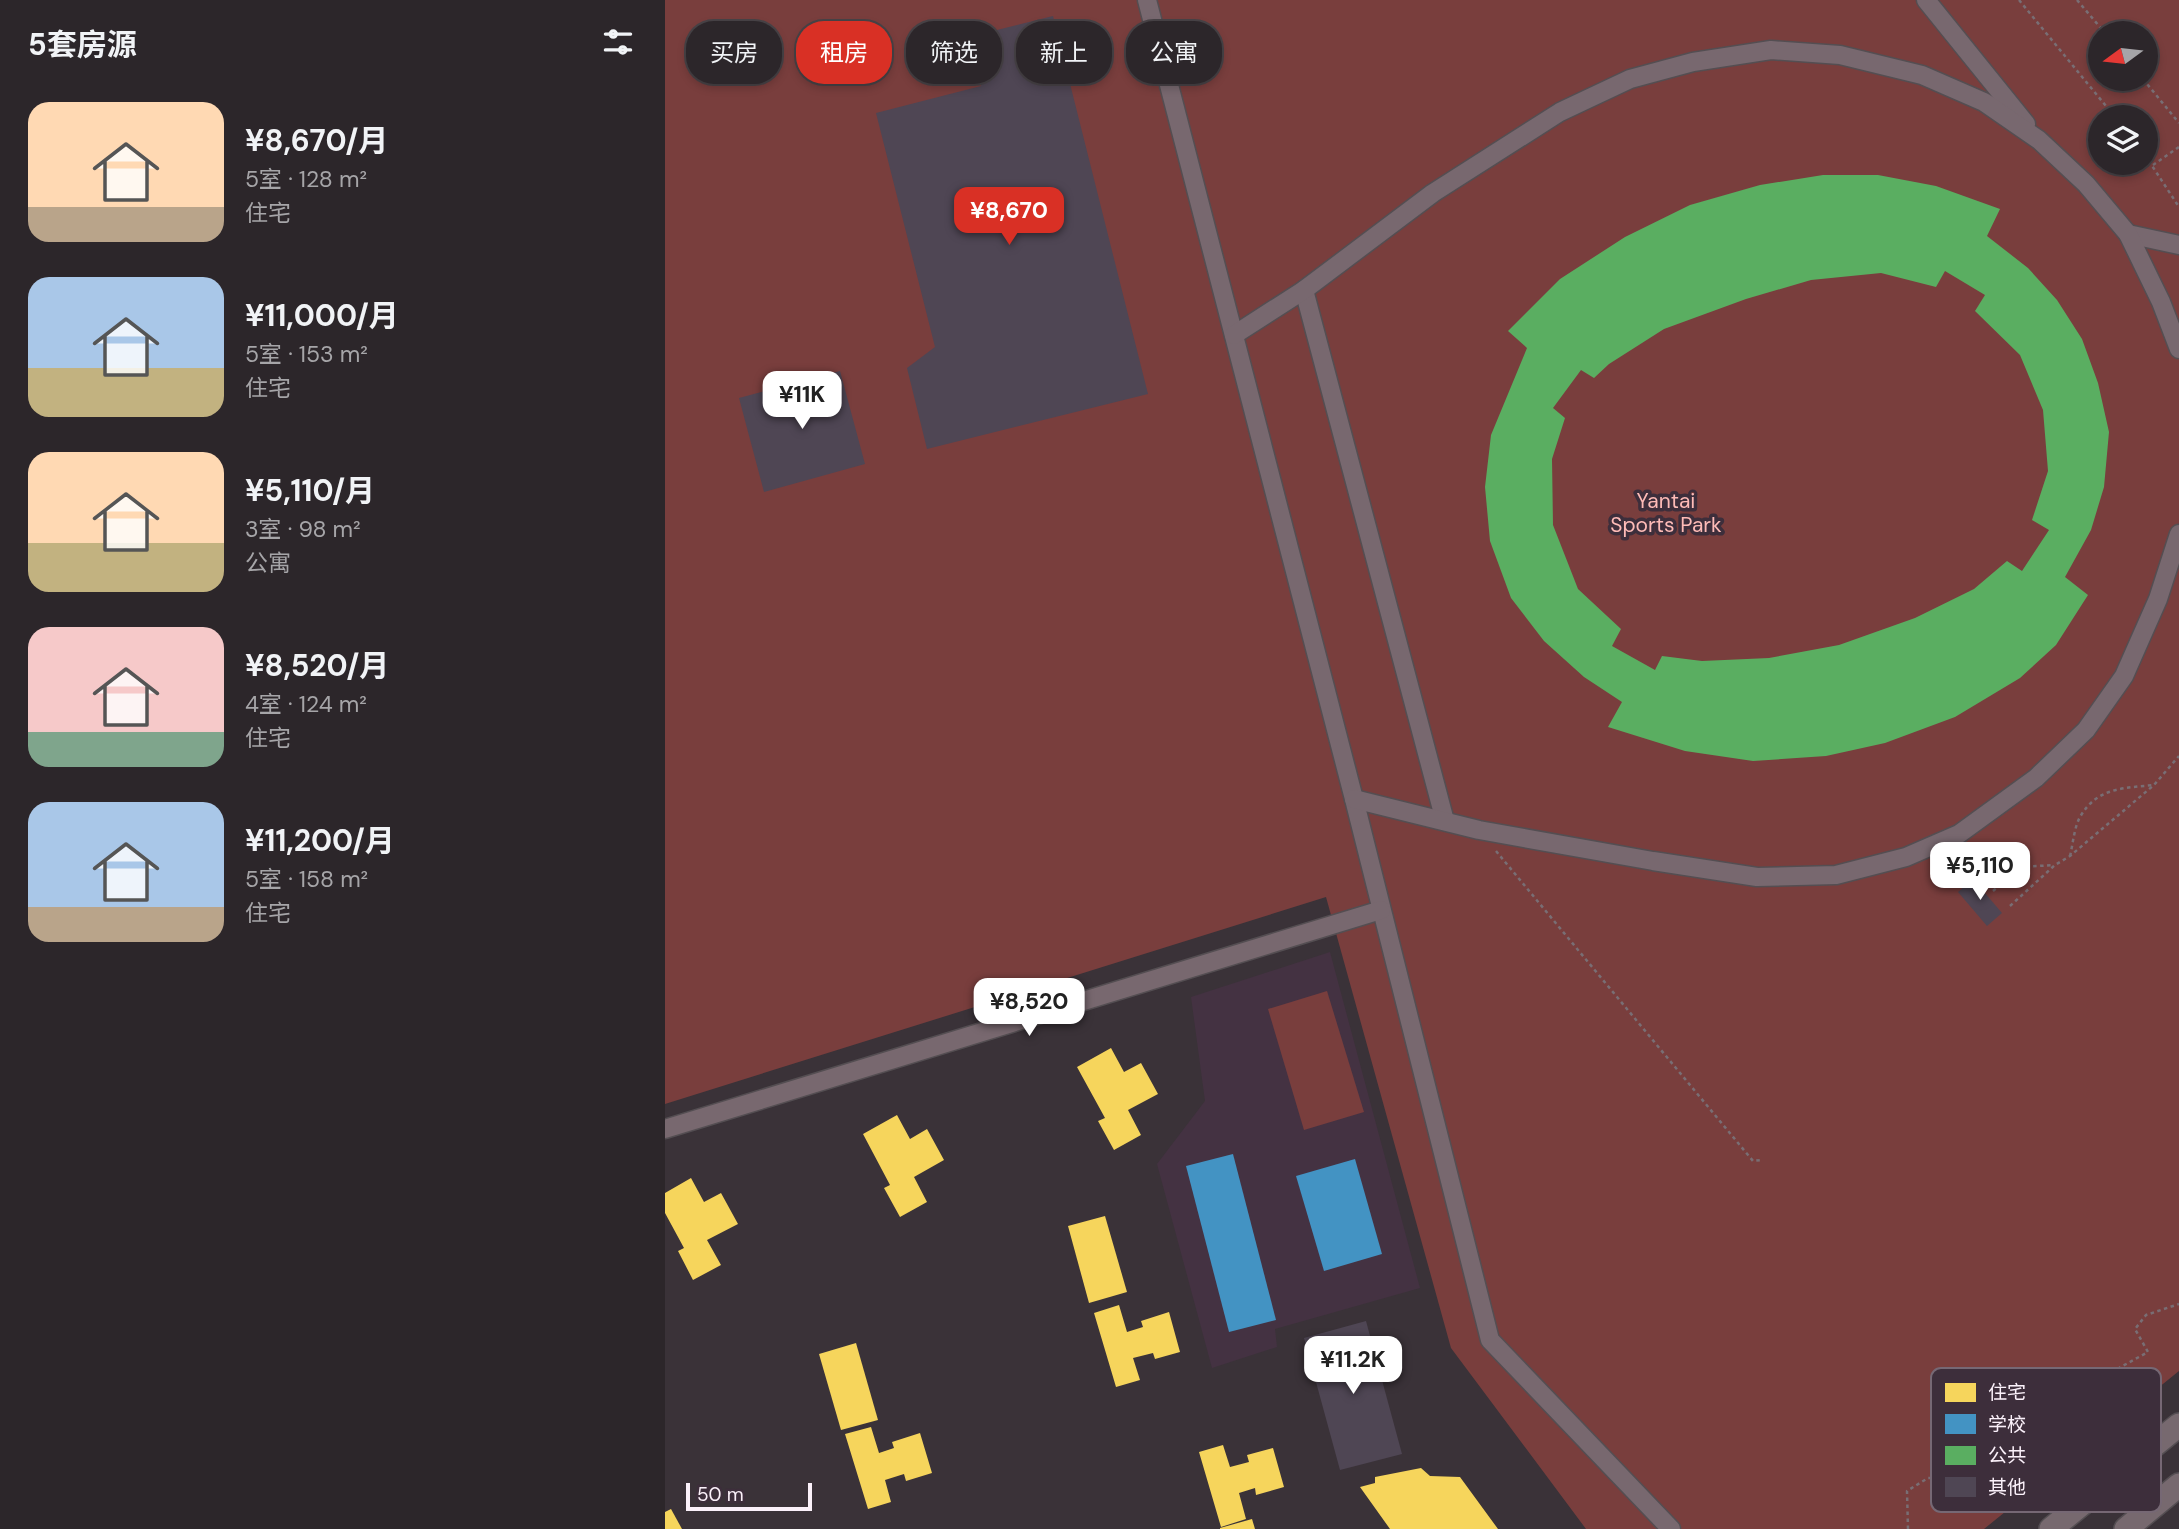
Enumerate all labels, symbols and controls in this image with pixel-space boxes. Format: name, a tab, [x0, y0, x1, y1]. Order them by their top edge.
chip: 买房	[686, 21, 782, 84]
chip: 租房	[796, 21, 892, 84]
chip: 筛选	[906, 21, 1002, 84]
chip: 新上	[1016, 21, 1112, 84]
chip: 公寓	[1126, 21, 1222, 84]
north arrow	[2088, 21, 2158, 91]
map controls	[2088, 21, 2158, 175]
icon: filters	[599, 23, 637, 61]
text: 5套房源	[28, 25, 137, 64]
button: layers	[2088, 105, 2158, 175]
text: ¥8,670/月	[245, 121, 388, 160]
icon: home	[84, 130, 168, 214]
text: 5室 · 128 m²	[245, 164, 367, 194]
pin: ¥8,670	[952, 188, 1066, 247]
text: ¥8,670	[970, 195, 1048, 225]
text: 住宅	[245, 198, 291, 228]
text: ¥11,000/月	[245, 296, 399, 335]
icon: home	[84, 305, 168, 389]
text: 5室 · 153 m²	[245, 339, 368, 369]
pin: ¥11K	[761, 372, 843, 431]
text: 住宅	[245, 373, 291, 403]
text: ¥11K	[779, 379, 825, 409]
text: ¥5,110/月	[245, 471, 375, 510]
icon: home	[84, 480, 168, 564]
park label: Yantai Sports Park	[1610, 487, 1722, 539]
text: 3室 · 98 m²	[245, 514, 361, 544]
text: 公寓	[245, 548, 291, 578]
text: ¥8,520/月	[245, 646, 389, 685]
icon: home	[84, 655, 168, 739]
text: 4室 · 124 m²	[245, 689, 367, 719]
text: 住宅	[245, 723, 291, 753]
text: ¥11,200/月	[245, 821, 395, 860]
icon: home	[84, 830, 168, 914]
pin: ¥5,110	[1923, 842, 2037, 902]
text: ¥5,110	[1946, 850, 2014, 880]
text: 5室 · 158 m²	[245, 864, 368, 894]
text: 住宅	[245, 898, 291, 928]
pin: ¥8,520	[972, 978, 1086, 1038]
text: ¥8,520	[990, 986, 1068, 1016]
pin: ¥11.2K	[1296, 1336, 1410, 1396]
text: ¥11.2K	[1320, 1344, 1386, 1374]
legend	[1931, 1368, 2161, 1512]
text: 住宅	[1988, 1380, 2026, 1405]
text: 学校	[1988, 1412, 2026, 1437]
text: 公共	[1988, 1443, 2026, 1468]
text: 其他	[1988, 1475, 2026, 1500]
scale bar	[686, 1480, 812, 1512]
text: 50 m	[697, 1482, 744, 1507]

